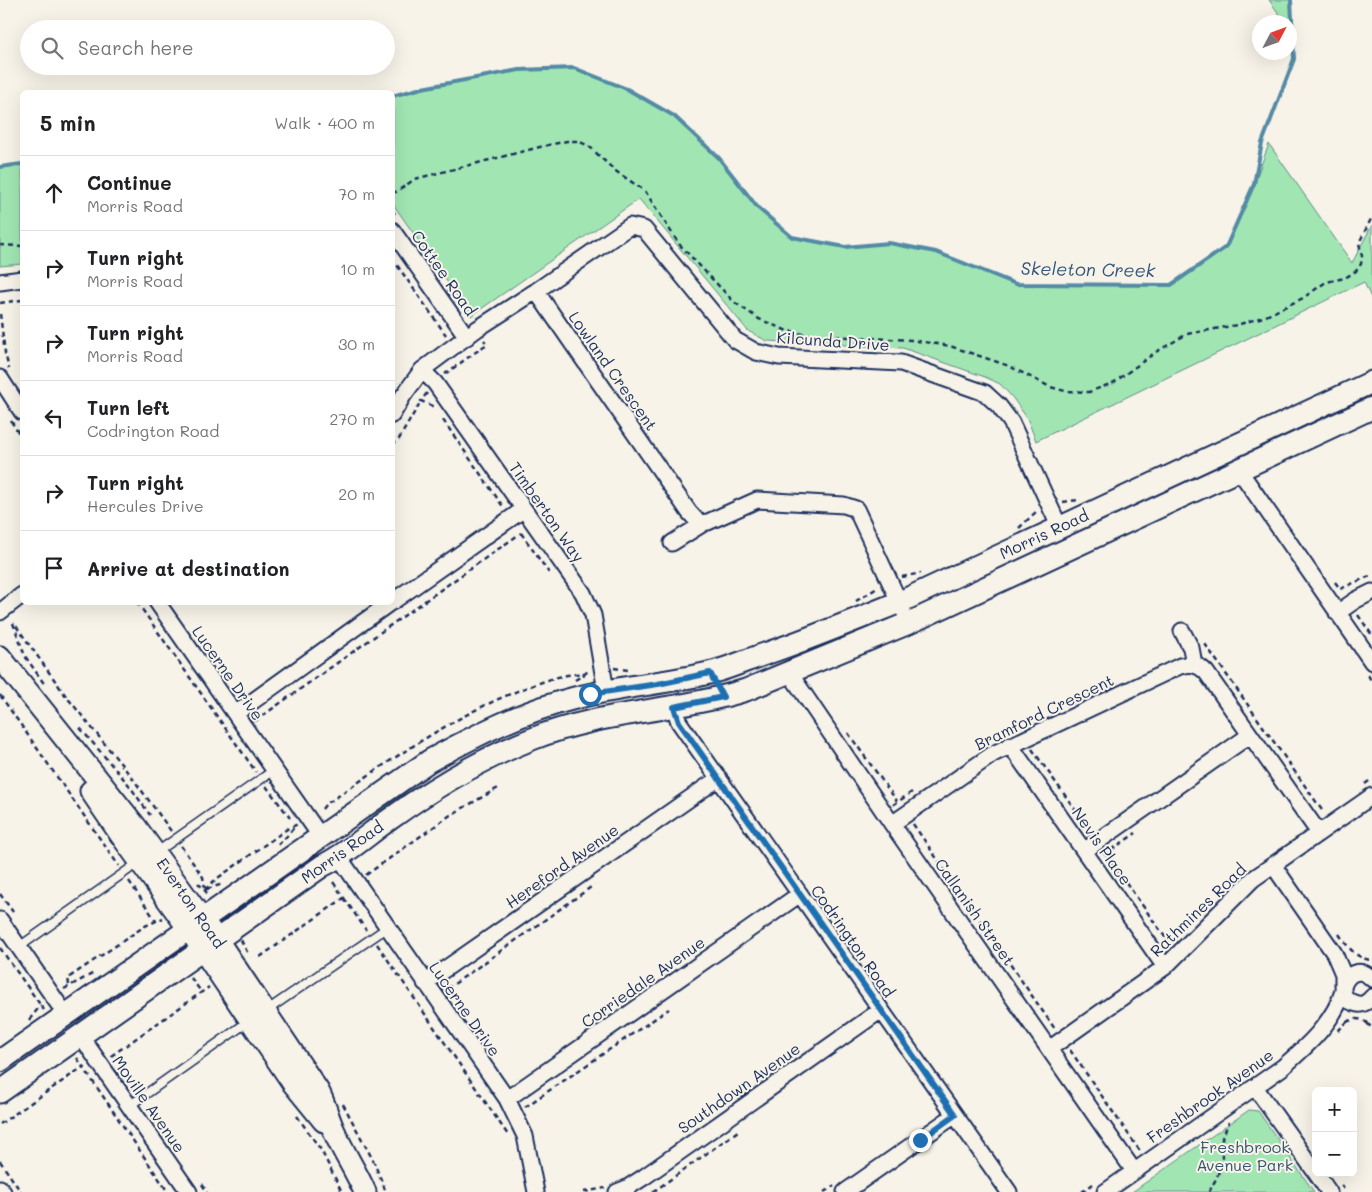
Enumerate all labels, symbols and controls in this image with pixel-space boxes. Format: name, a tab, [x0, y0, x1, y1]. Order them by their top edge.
north arrow	[1252, 15, 1297, 60]
search box	[20, 20, 395, 75]
icon: search	[38, 34, 66, 62]
text: Search here	[78, 35, 194, 60]
text: 5 min	[40, 109, 96, 136]
text: Walk · 400 m	[274, 112, 375, 133]
text: Continue	[87, 170, 172, 195]
icon: ahead	[40, 179, 68, 207]
text: 70 m	[338, 183, 375, 204]
text: Morris Road	[87, 195, 183, 216]
street label: Cottee Road	[407, 226, 482, 320]
text: Turn right	[87, 245, 184, 270]
icon: right	[40, 254, 68, 282]
water label: Skeleton Creek	[1021, 256, 1156, 282]
text: 10 m	[340, 258, 375, 279]
text: Morris Road	[87, 270, 183, 291]
street label: Lowland Crescent	[564, 307, 662, 434]
text: Turn right	[87, 320, 184, 345]
street label: Kilcunda Drive	[776, 326, 890, 355]
icon: right	[40, 329, 68, 357]
text: 30 m	[338, 333, 375, 354]
text: Morris Road	[87, 345, 183, 366]
text: Turn left	[87, 395, 170, 420]
icon: left	[40, 404, 68, 432]
text: 270 m	[329, 408, 375, 429]
text: Codrington Road	[87, 420, 220, 441]
street label: Timberton Way	[505, 458, 590, 566]
text: Turn right	[87, 470, 184, 495]
icon: right	[40, 479, 68, 507]
text: 20 m	[338, 483, 375, 504]
text: Hercules Drive	[87, 495, 204, 516]
street label: Morris Road	[996, 504, 1092, 563]
icon: arrive	[40, 554, 68, 582]
text: Arrive at destination	[87, 556, 290, 581]
street label: Lucerne Drive	[188, 621, 269, 724]
street label: Bramford Crescent	[971, 669, 1117, 754]
route start	[579, 683, 602, 706]
street label: Nevis Place	[1068, 802, 1137, 889]
street label: Morris Road	[296, 815, 387, 888]
street label: Hereford Avenue	[501, 819, 622, 913]
street label: Everton Road	[152, 853, 230, 952]
street label: Callanish Street	[931, 854, 1020, 969]
street label: Rathmines Road	[1145, 859, 1250, 961]
street label: Codrington Road	[807, 880, 900, 1001]
street label: Corriedale Avenue	[577, 931, 709, 1032]
street label: Lucerne Drive	[425, 957, 506, 1060]
street label: Southdown Avenue	[673, 1037, 804, 1138]
street label: Freshbrook Avenue	[1142, 1044, 1277, 1147]
street label: Moville Avenue	[108, 1051, 191, 1156]
map controls	[1312, 1087, 1357, 1177]
button: +	[1312, 1087, 1357, 1132]
route end	[909, 1129, 932, 1152]
button: −	[1312, 1132, 1357, 1177]
park label: Freshbrook Avenue Park	[1197, 1136, 1293, 1175]

